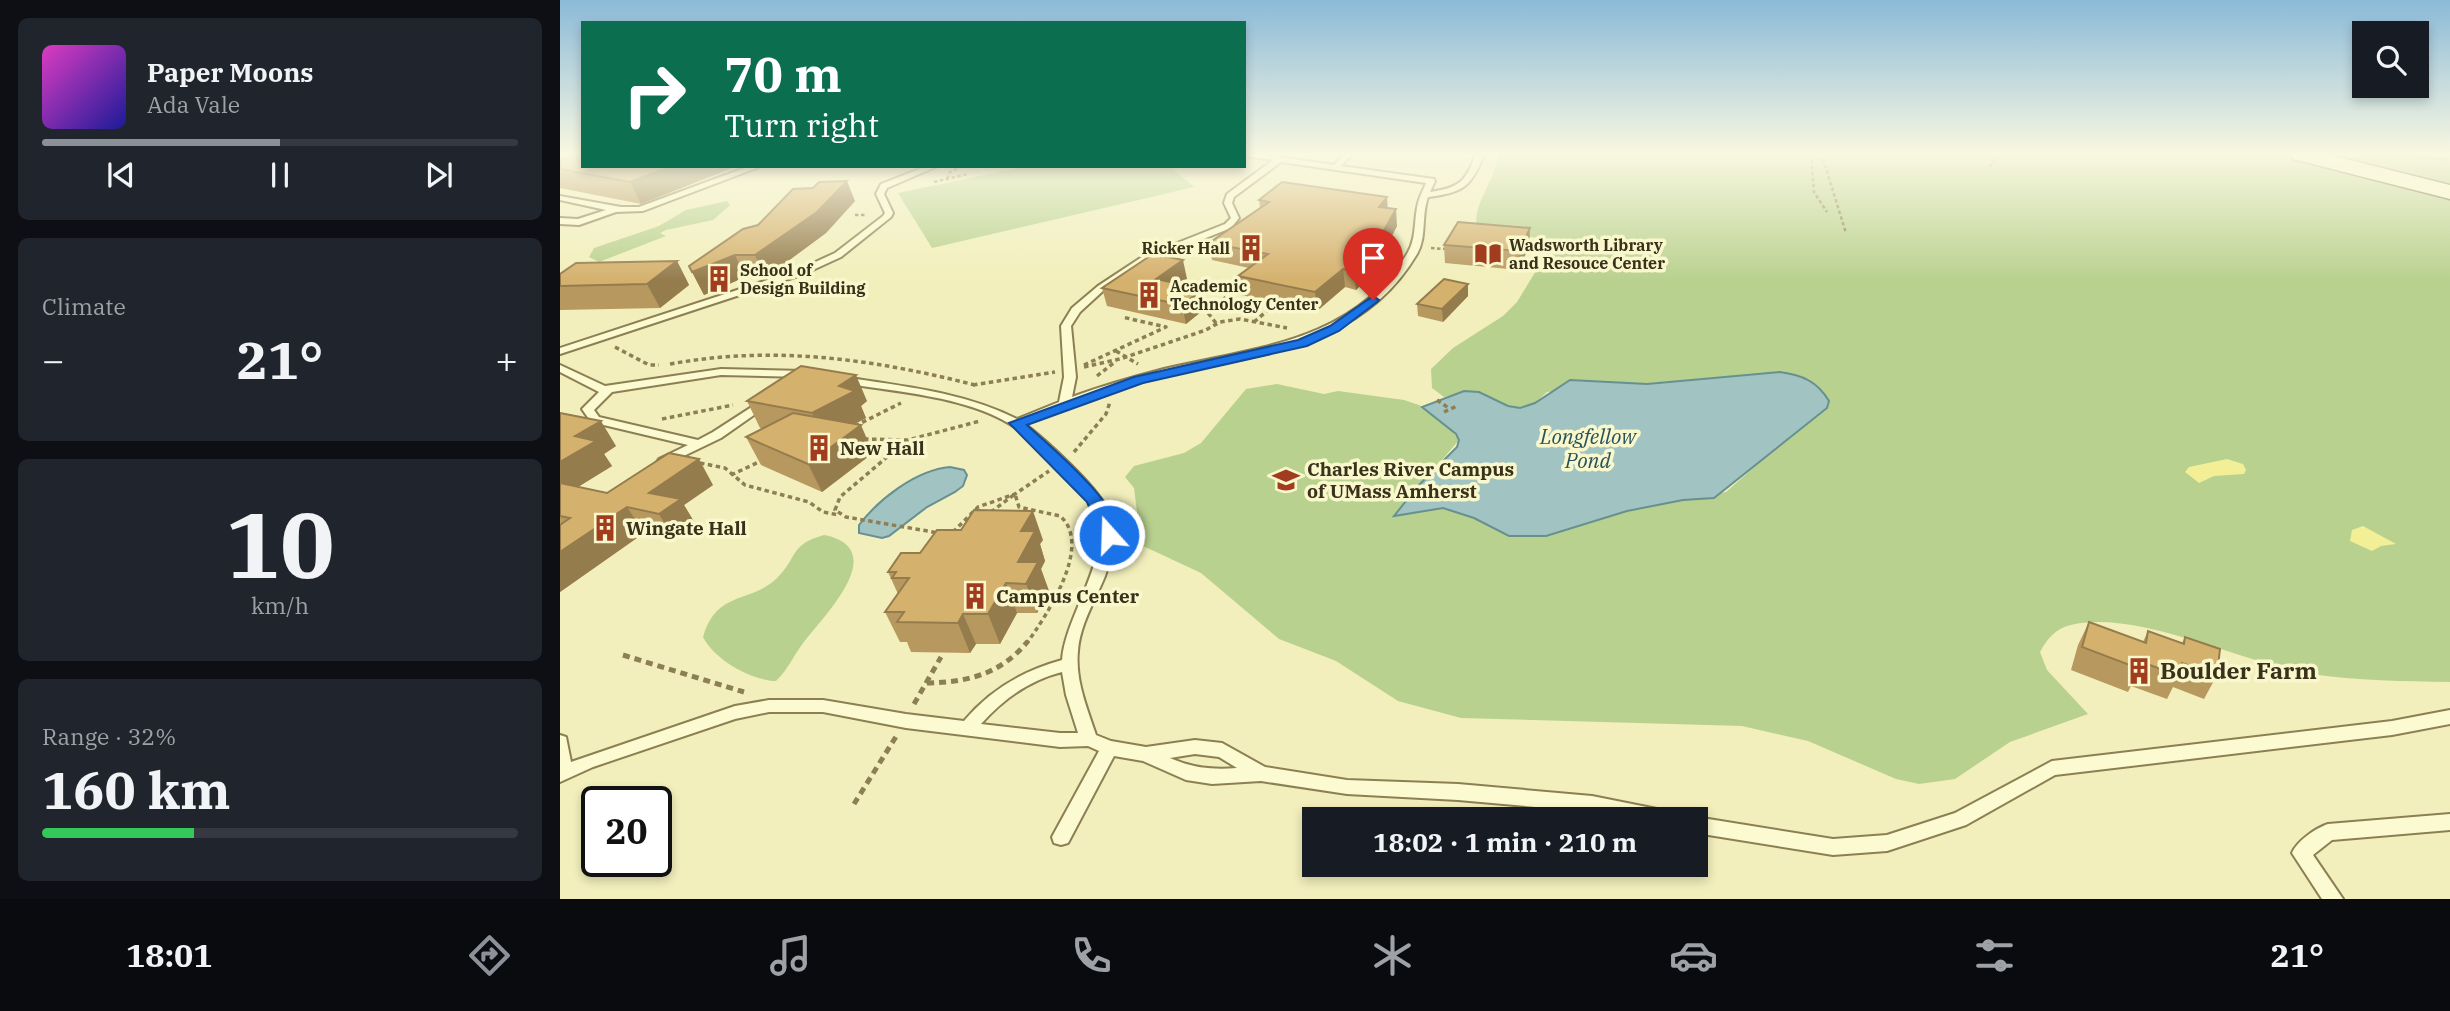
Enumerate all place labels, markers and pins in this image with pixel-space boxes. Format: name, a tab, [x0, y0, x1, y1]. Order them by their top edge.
pin	[1343, 228, 1403, 300]
building icon: Ricker Hall	[1236, 233, 1266, 263]
place label: Wadsworth Library and Resouce Center	[1509, 235, 1665, 273]
place label: Ricker Hall	[1141, 238, 1230, 258]
library icon: Wadsworth Library and Resouce Center	[1473, 239, 1503, 269]
place label: School of Design Building	[740, 260, 866, 298]
building icon: School of Design Building	[704, 264, 734, 294]
place label: Academic Technology Center	[1170, 276, 1319, 314]
building icon: Academic Technology Center	[1134, 280, 1164, 310]
building icon: New Hall	[804, 433, 834, 463]
place label: New Hall	[840, 436, 925, 460]
place label: Charles River Campus of UMass Amherst	[1307, 457, 1514, 503]
school or university icon: Charles River Campus of UMass Amherst	[1271, 465, 1301, 495]
building icon: Wingate Hall	[590, 513, 620, 543]
place label: Wingate Hall	[626, 516, 747, 540]
building icon: Campus Center	[960, 581, 990, 611]
place label: Campus Center	[996, 584, 1140, 608]
place label: Boulder Farm	[2160, 655, 2317, 685]
building icon: Boulder Farm	[2124, 656, 2154, 686]

